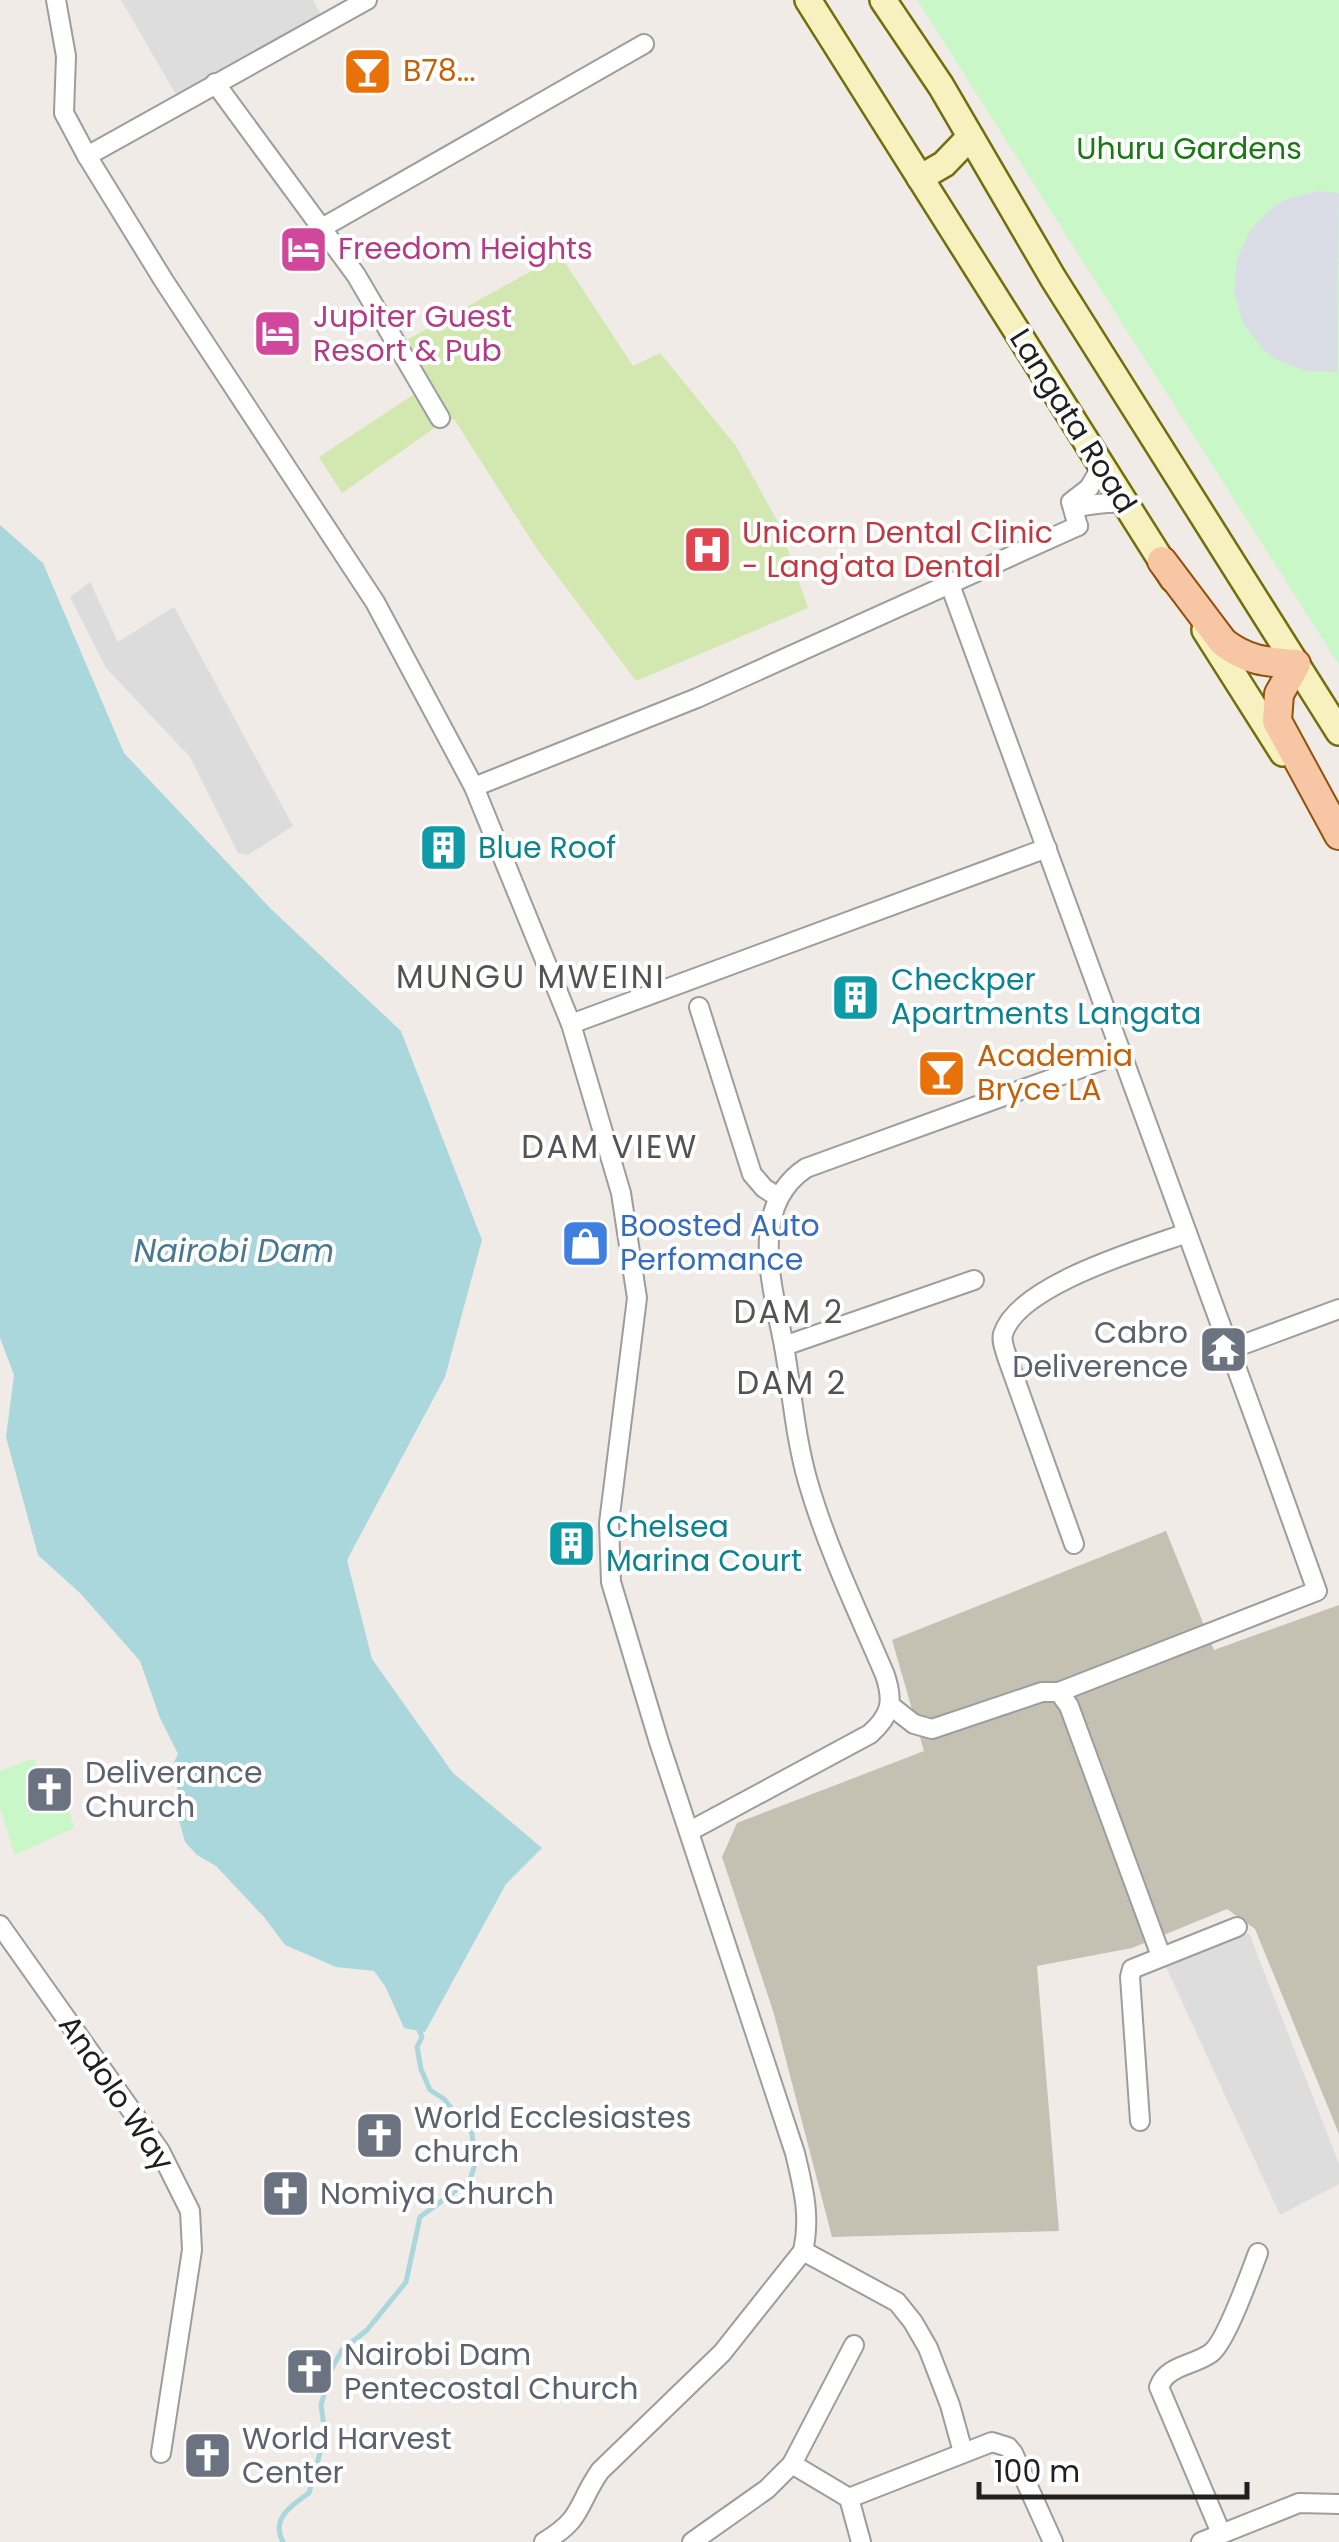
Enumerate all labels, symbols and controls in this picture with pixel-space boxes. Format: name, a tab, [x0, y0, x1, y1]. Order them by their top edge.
bar icon: B78...	[342, 45, 394, 97]
place label: B78...	[403, 49, 476, 92]
park label: Uhuru Gardens	[1076, 127, 1302, 170]
hotel icon: Freedom Heights	[277, 223, 329, 275]
place label: Freedom Heights	[338, 227, 593, 270]
place label: Jupiter Guest Resort & Pub	[313, 295, 512, 372]
hotel icon: Jupiter Guest Resort & Pub	[252, 308, 304, 360]
street label: Langata Road	[999, 320, 1147, 521]
place label: Unicorn Dental Clinic - Lang'ata Dental	[742, 511, 1053, 588]
hospital icon: Unicorn Dental Clinic - Lang'ata Dental	[681, 524, 733, 576]
building icon: Blue Roof	[417, 822, 469, 874]
place label: Blue Roof	[478, 826, 616, 869]
district label: MUNGU MWEINI	[396, 954, 666, 999]
place label: Checkper Apartments Langata	[891, 958, 1201, 1035]
building icon: Checkper Apartments Langata	[830, 971, 882, 1023]
place label: Academia Bryce LA	[977, 1034, 1133, 1111]
bar icon: Academia Bryce LA	[916, 1047, 968, 1099]
district label: DAM VIEW	[521, 1124, 699, 1169]
place label: Boosted Auto Perfomance	[620, 1204, 820, 1281]
shop icon: Boosted Auto Perfomance	[559, 1217, 611, 1269]
water label: Nairobi Dam	[134, 1228, 334, 1273]
district label: DAM 2	[733, 1289, 845, 1334]
place label: Cabro Deliverence	[1012, 1311, 1188, 1388]
temple icon: Cabro Deliverence	[1197, 1324, 1249, 1376]
district label: DAM 2	[736, 1360, 848, 1405]
place label: Chelsea Marina Court	[606, 1505, 802, 1582]
building icon: Chelsea Marina Court	[545, 1518, 597, 1570]
place label: Deliverance Church	[85, 1751, 262, 1828]
church icon: Deliverance Church	[24, 1764, 76, 1816]
street label: Andolo Way	[48, 2006, 185, 2179]
place label: World Ecclesiastes church	[414, 2096, 691, 2173]
church icon: World Ecclesiastes church	[353, 2109, 405, 2161]
church icon: Nomiya Church	[259, 2168, 311, 2220]
place label: Nomiya Church	[320, 2172, 554, 2215]
place label: Nairobi Dam Pentecostal Church	[344, 2333, 639, 2410]
church icon: Nairobi Dam Pentecostal Church	[283, 2346, 335, 2398]
place label: World Harvest Center	[242, 2417, 452, 2494]
church icon: World Harvest Center	[181, 2430, 233, 2482]
scale bar	[979, 2437, 1246, 2499]
text: 100 m	[994, 2450, 1080, 2493]

